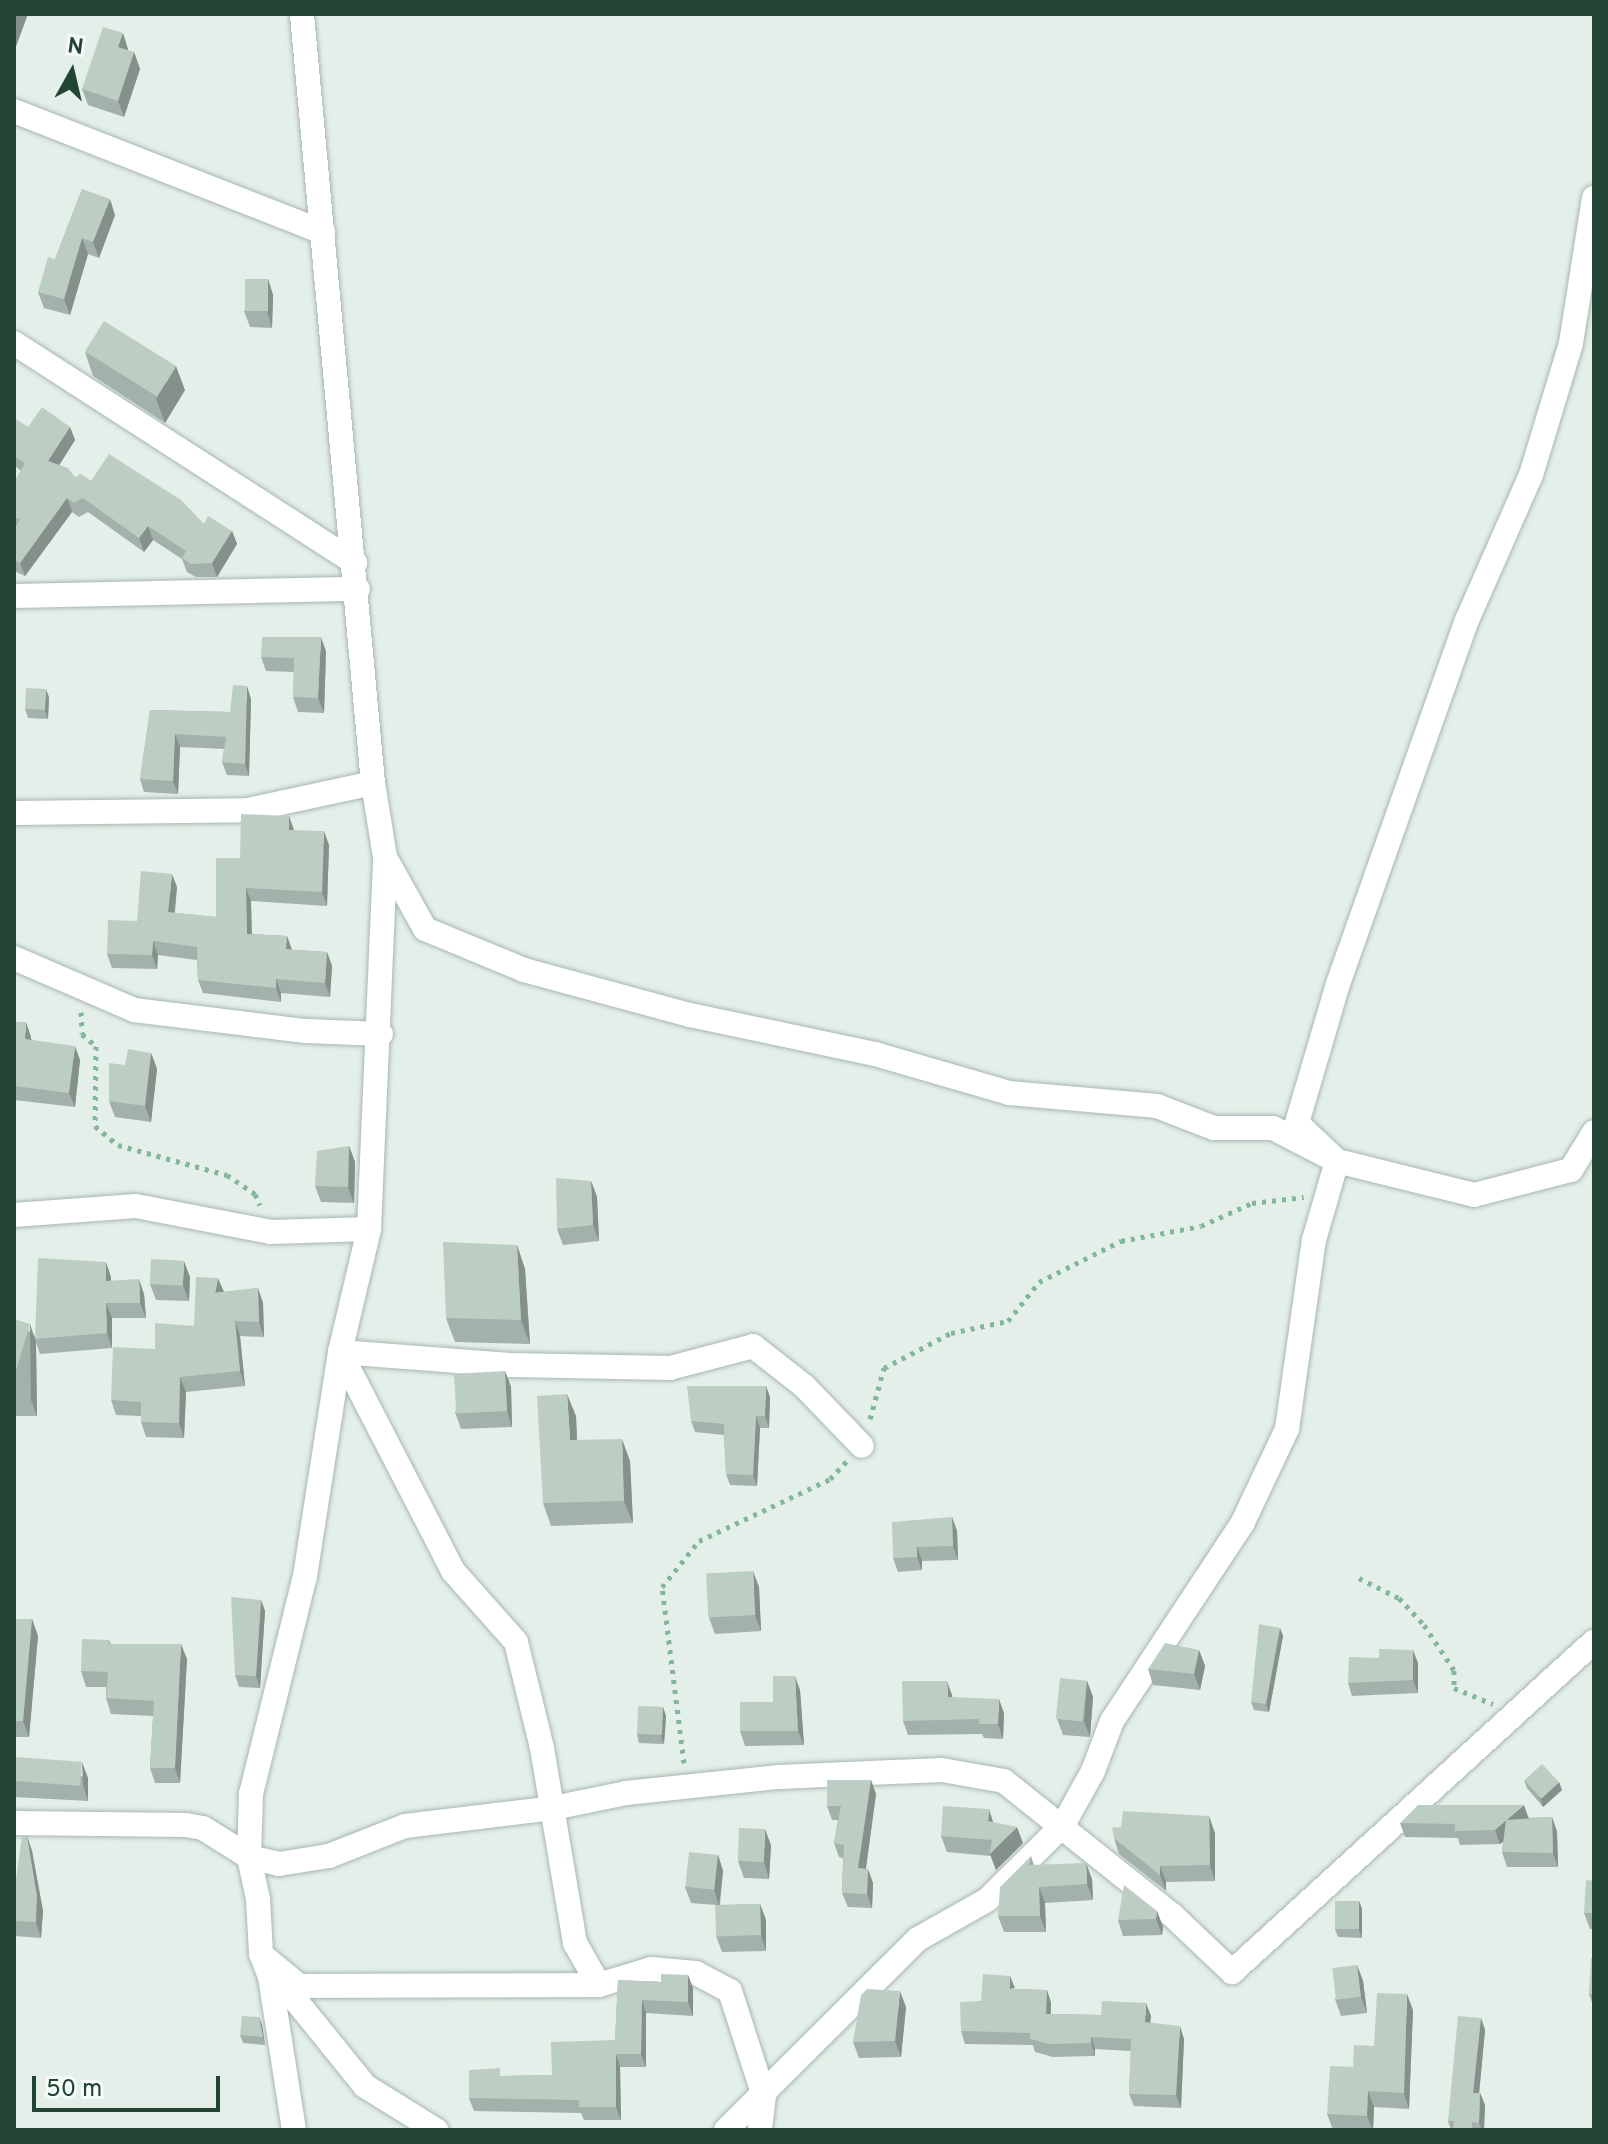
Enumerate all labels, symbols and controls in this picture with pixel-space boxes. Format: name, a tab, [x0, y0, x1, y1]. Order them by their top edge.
north arrow	[32, 32, 112, 112]
text: N	[66, 33, 85, 62]
scale bar	[36, 2060, 224, 2110]
text: 50 m	[46, 2075, 102, 2105]

